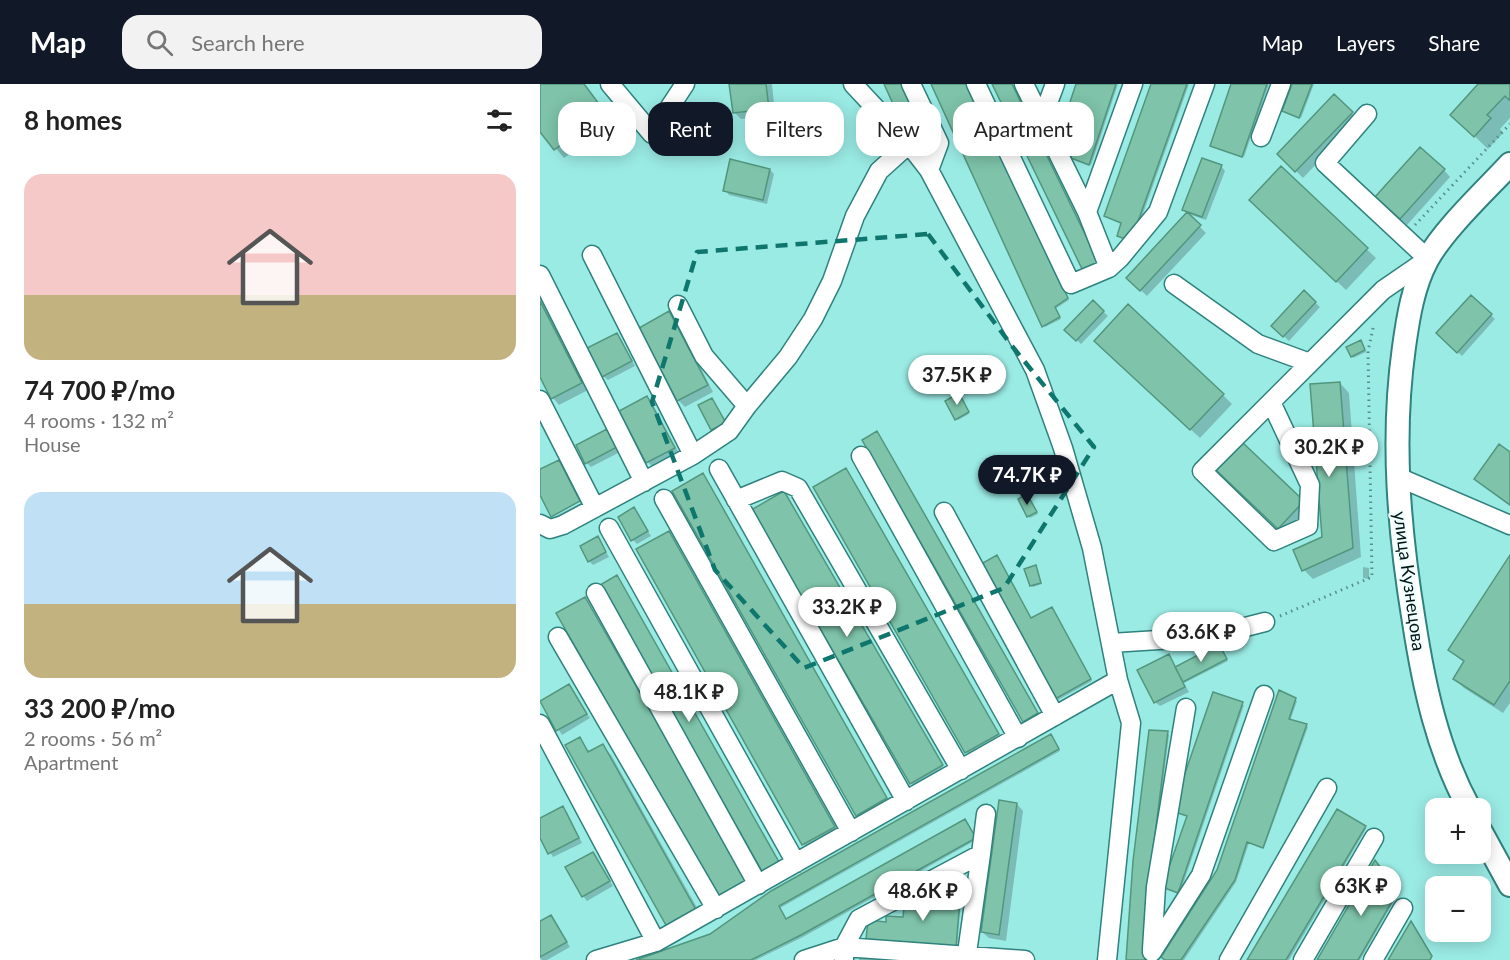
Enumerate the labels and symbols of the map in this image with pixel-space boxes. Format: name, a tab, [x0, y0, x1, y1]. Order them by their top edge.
pin: 37.5K ₽	[902, 355, 1012, 406]
pin: 30.2K ₽	[1274, 427, 1384, 478]
pin: 74.7K ₽	[972, 455, 1082, 506]
street label: улица Кузнецова	[1389, 510, 1431, 652]
pin: 33.2K ₽	[792, 587, 902, 638]
pin: 63.6K ₽	[1146, 612, 1256, 663]
pin: 48.1K ₽	[634, 672, 744, 723]
pin: 63K ₽	[1319, 866, 1403, 917]
pin: 48.6K ₽	[868, 871, 978, 922]

